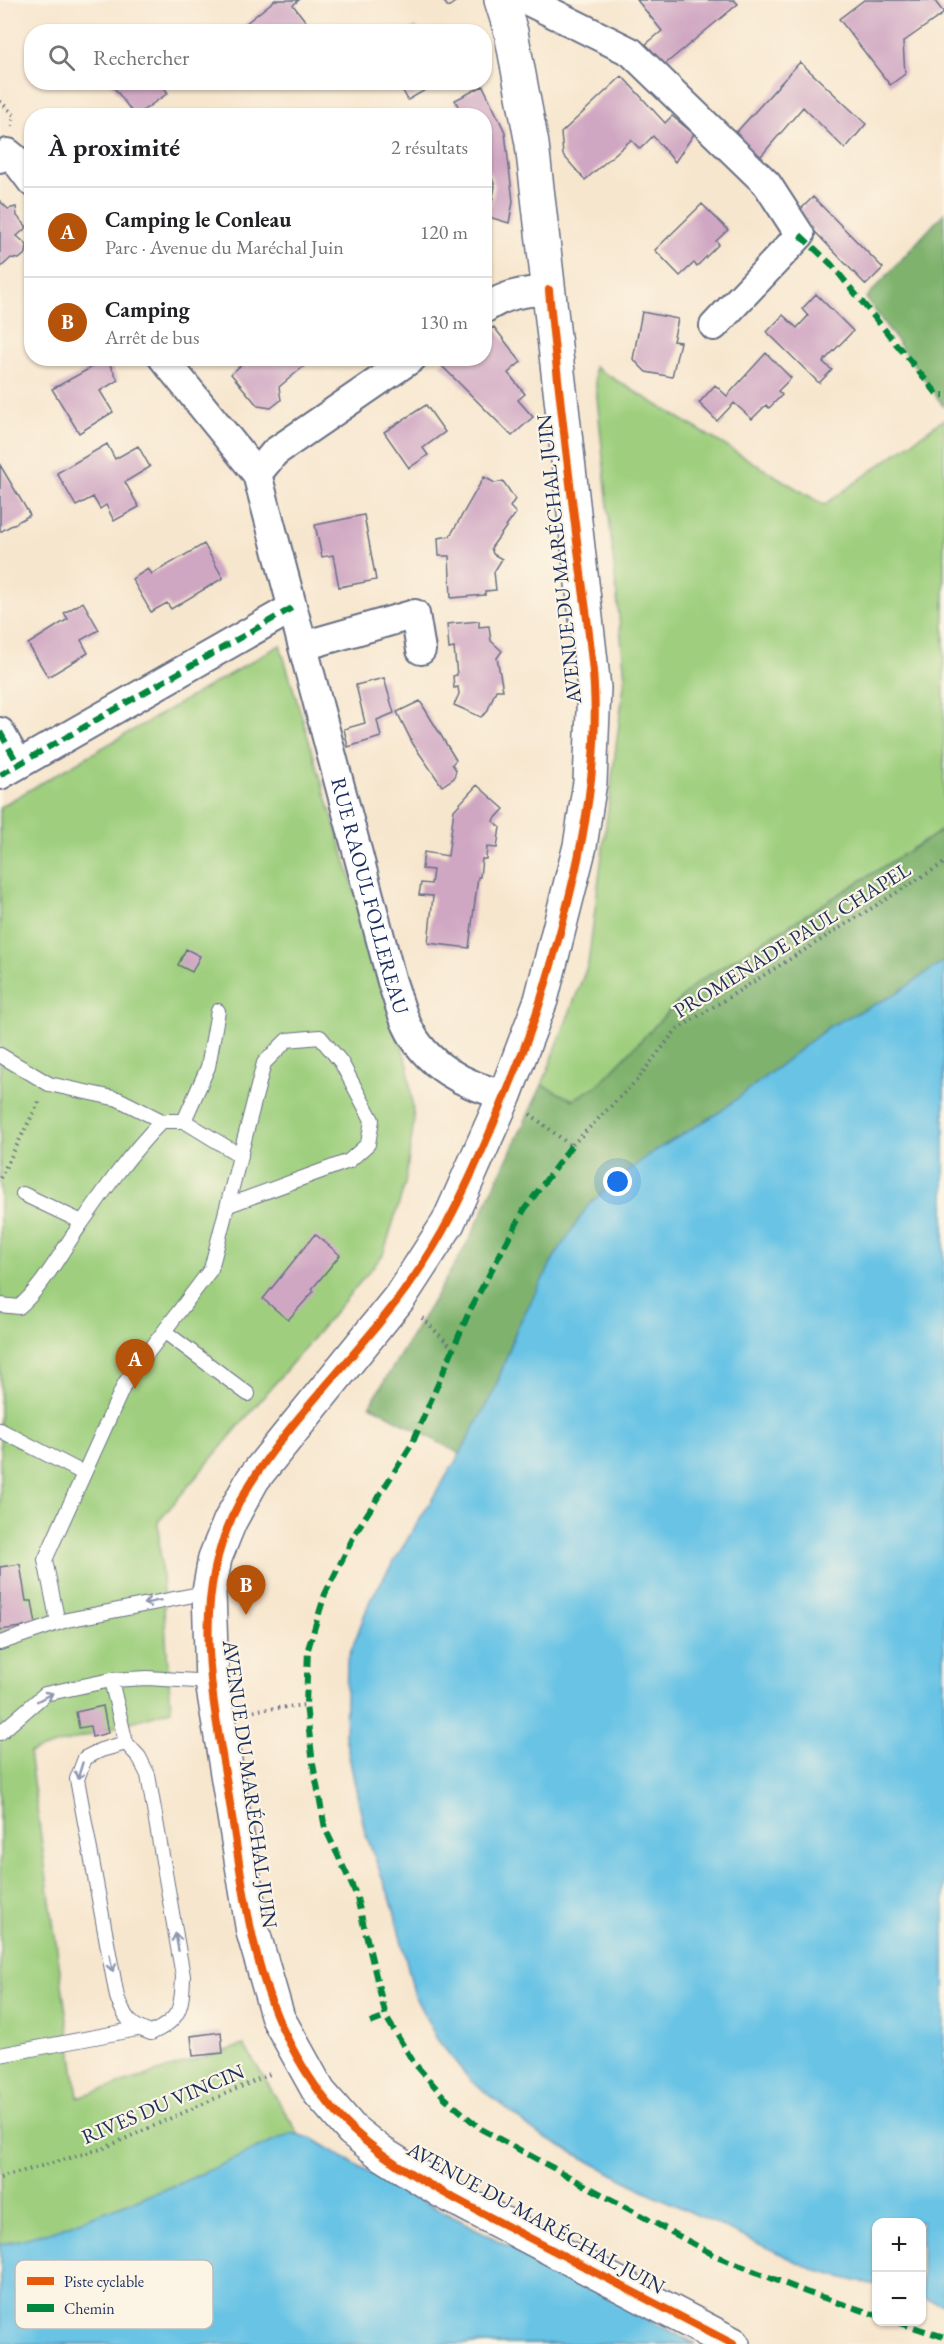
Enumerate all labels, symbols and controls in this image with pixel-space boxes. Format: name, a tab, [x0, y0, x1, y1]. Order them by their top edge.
search box	[24, 24, 492, 90]
icon: search	[45, 41, 78, 74]
text: Rechercher	[93, 43, 189, 72]
text: À proximité	[48, 130, 180, 164]
text: 2 résultats	[391, 134, 468, 160]
text: Camping le Conleau	[105, 205, 291, 234]
text: A	[60, 219, 75, 245]
text: 120 m	[420, 219, 468, 245]
text: Parc · Avenue du Maréchal Juin	[105, 234, 344, 260]
text: Camping	[105, 295, 190, 324]
text: B	[61, 309, 74, 335]
text: 130 m	[420, 309, 468, 335]
text: Arrêt de bus	[105, 324, 200, 350]
street label: AVENUE DU MARÉCHAL JUIN	[530, 413, 587, 706]
street label: RUE RAOUL FOLLEREAU	[325, 774, 416, 1018]
street label: PROMENADE PAUL CHAPEL	[668, 855, 916, 1024]
your location	[603, 1167, 632, 1196]
pin: A	[116, 1340, 154, 1389]
pin: B	[226, 1566, 266, 1615]
one-way arrow	[143, 1597, 162, 1608]
street label: AVENUE DU MARÉCHAL JUIN	[217, 1637, 284, 1930]
one-way arrow	[36, 1691, 53, 1703]
one-way arrow	[74, 1762, 85, 1780]
one-way arrow	[171, 1933, 182, 1953]
one-way arrow	[106, 1953, 117, 1972]
street label: RIVES DU VINCIN	[77, 2057, 249, 2150]
street label: AVENUE DU MARÉCHAL JUIN	[402, 2135, 670, 2300]
map controls	[872, 2218, 926, 2326]
button: +	[872, 2218, 926, 2272]
legend	[15, 2260, 213, 2329]
text: Piste cyclable	[64, 2271, 144, 2292]
button: −	[872, 2272, 926, 2326]
text: Chemin	[64, 2298, 115, 2319]

